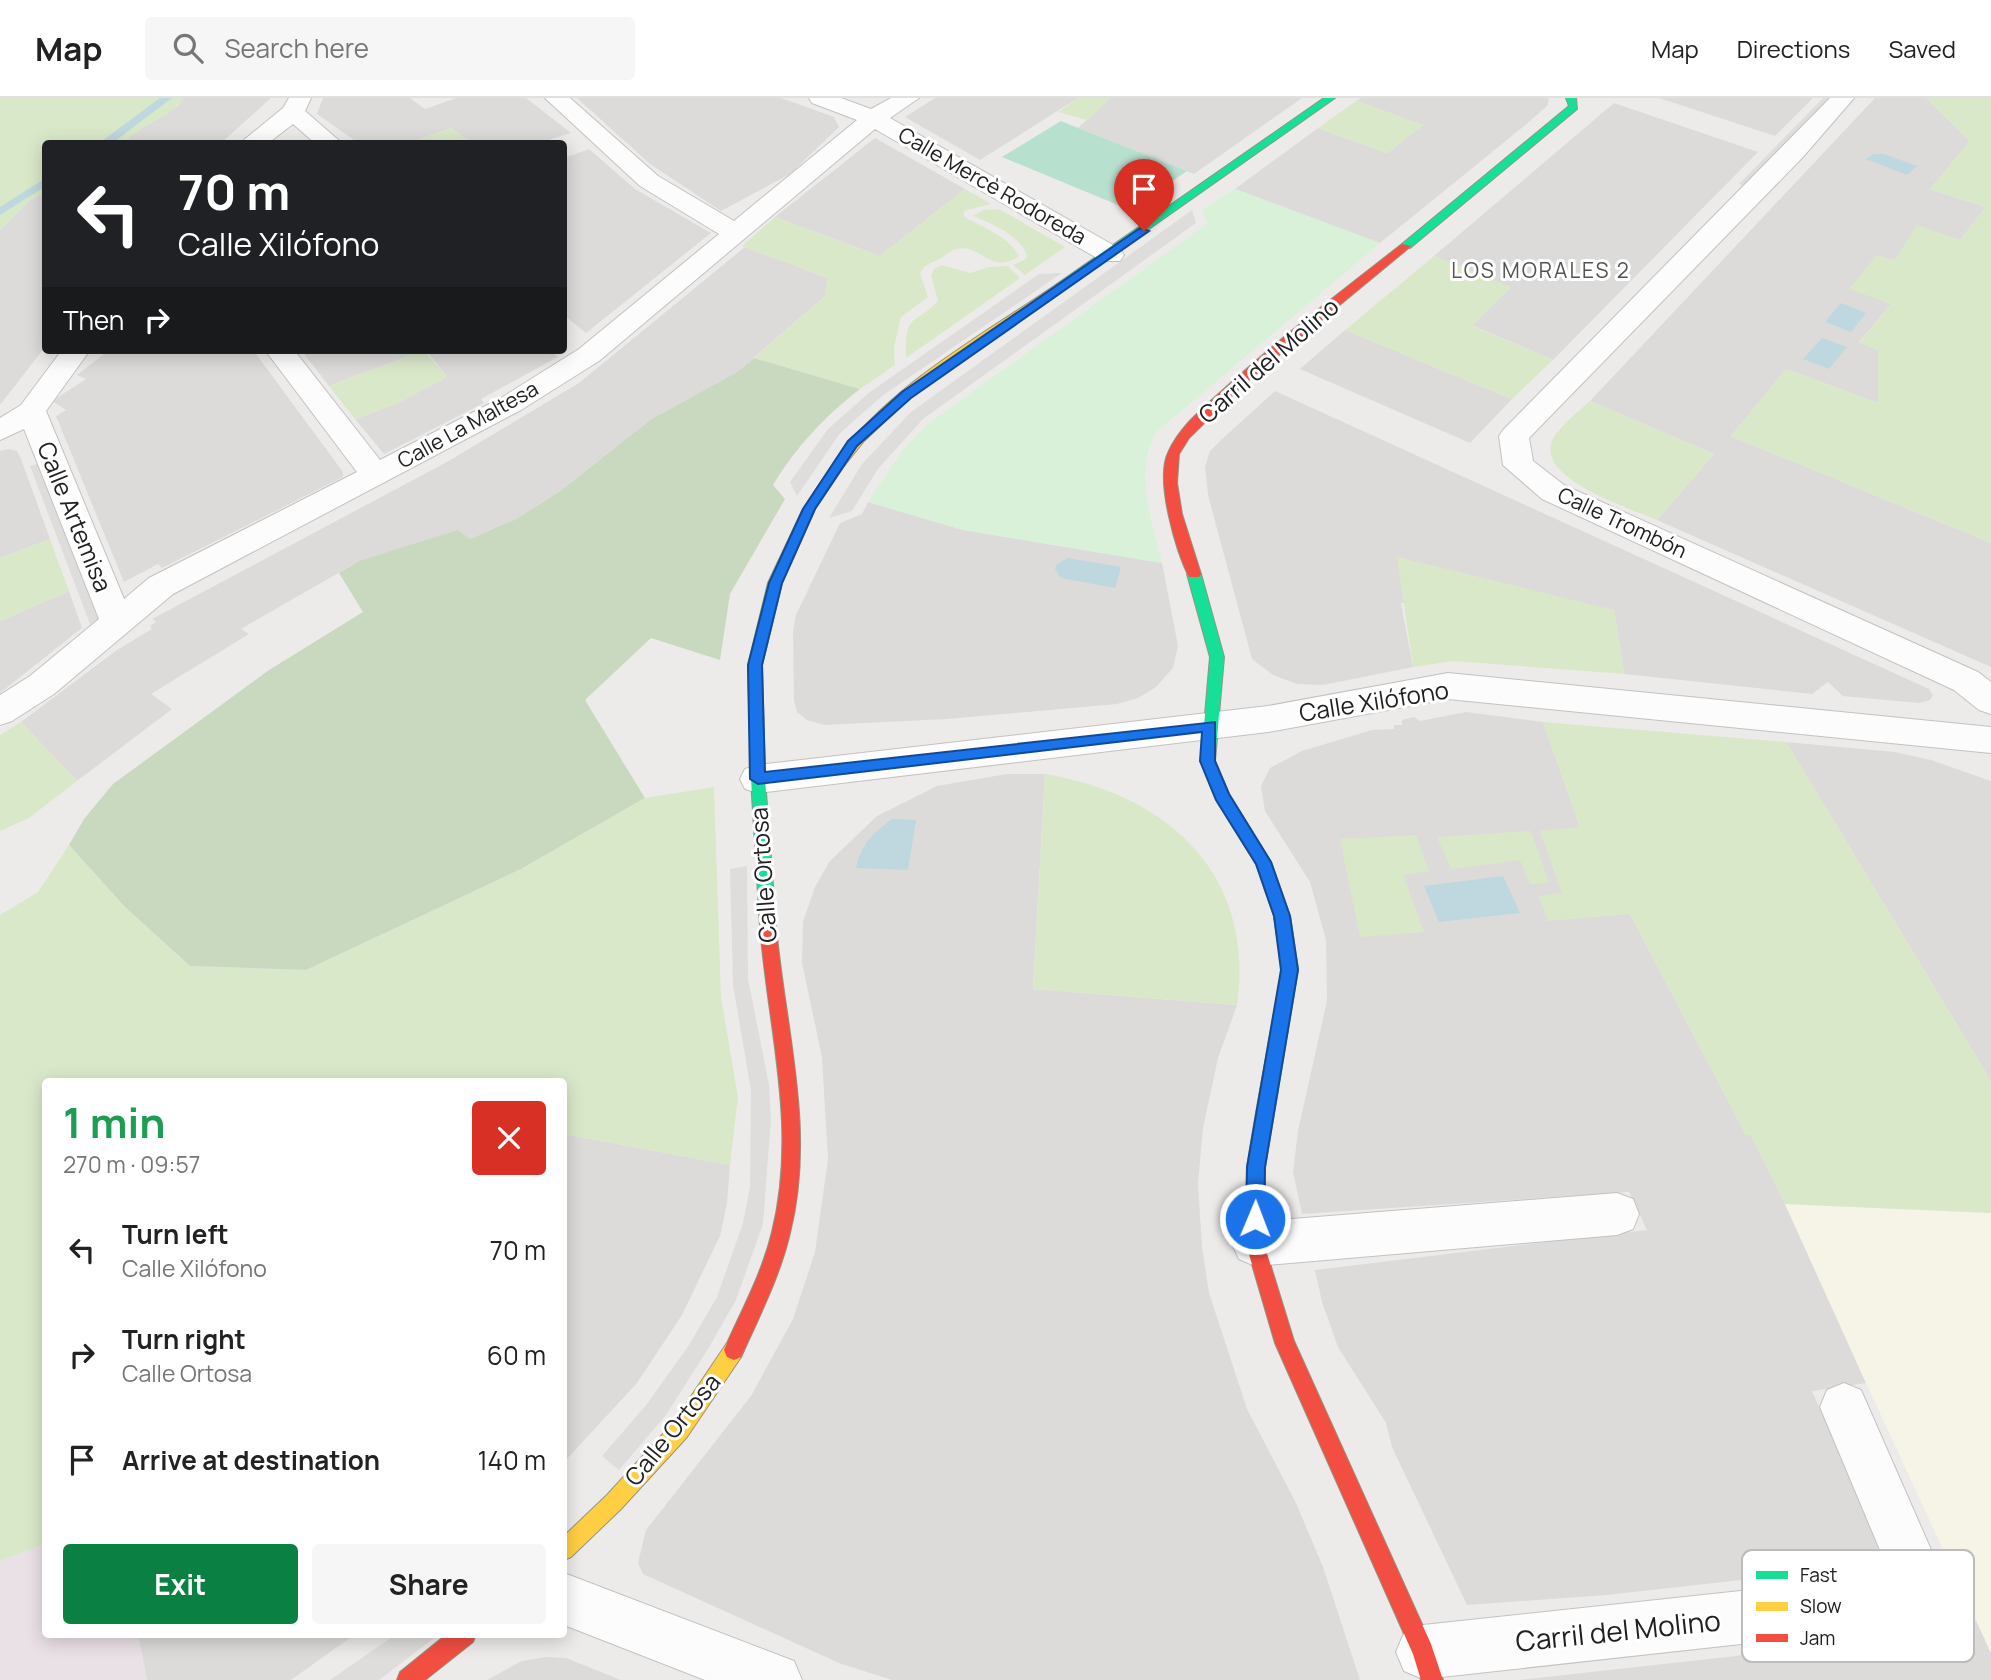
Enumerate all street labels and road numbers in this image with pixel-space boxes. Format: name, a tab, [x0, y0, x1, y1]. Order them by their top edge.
street label: Calle Mercè Rodoreda	[893, 120, 1092, 250]
street label: Carril del Molino	[1191, 290, 1345, 430]
street label: Calle La Maltesa	[392, 374, 543, 474]
street label: Calle Artemisa	[30, 437, 120, 596]
street label: Calle Trombón	[1553, 480, 1691, 564]
street label: Calle Xilófono	[1297, 672, 1451, 729]
street label: Calle Ortosa	[741, 806, 784, 944]
street label: Calle Ortosa	[616, 1366, 727, 1492]
street label: Carril del Molino	[1514, 1600, 1722, 1660]

